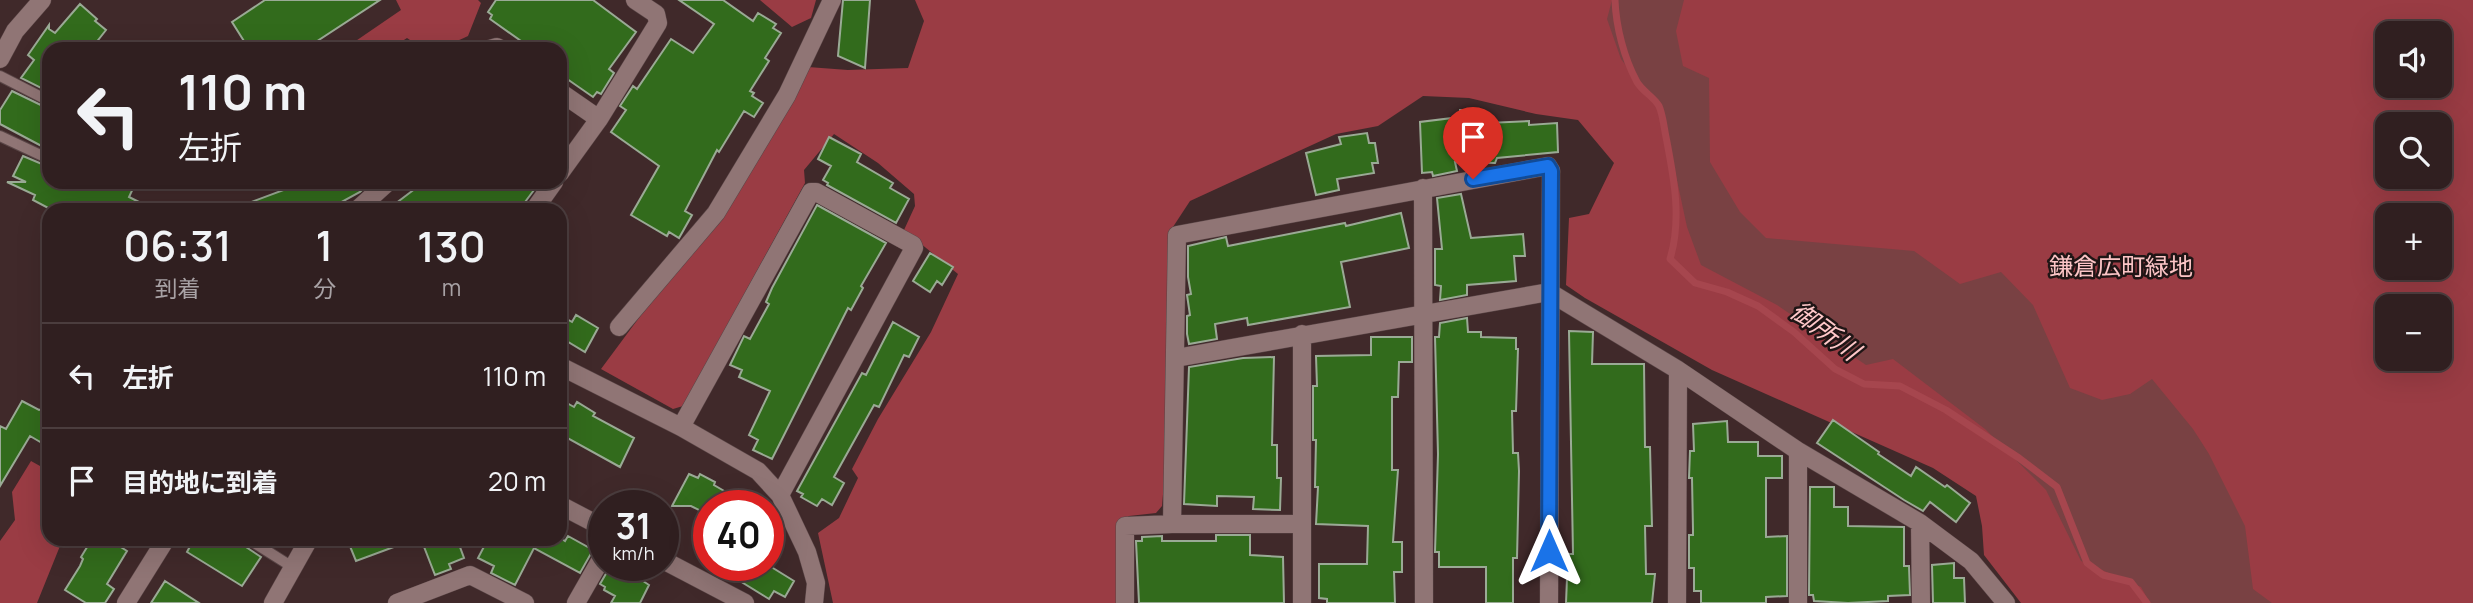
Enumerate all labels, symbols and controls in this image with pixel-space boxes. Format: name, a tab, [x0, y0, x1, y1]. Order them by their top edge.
map controls	[2375, 21, 2452, 371]
button: sound	[2375, 21, 2452, 98]
text: 110 m	[178, 58, 307, 125]
icon: left	[63, 70, 154, 161]
pin	[1443, 107, 1503, 179]
button: search	[2375, 112, 2452, 189]
icon: arrive	[1454, 118, 1492, 156]
text: 左折	[178, 125, 242, 169]
button: +	[2375, 203, 2452, 280]
text: 06:31	[123, 216, 232, 274]
text: 1	[316, 216, 333, 274]
text: 130	[417, 217, 486, 275]
park label: 鎌倉広町緑地	[2049, 249, 2193, 282]
text: m	[442, 271, 461, 303]
text: 到着	[154, 272, 200, 304]
text: 分	[313, 272, 336, 304]
water label: 御所川	[1784, 292, 1870, 370]
button: −	[2375, 294, 2452, 371]
icon: left	[63, 357, 101, 395]
text: 110 m	[483, 358, 546, 394]
text: 左折	[122, 359, 174, 395]
icon: arrive	[63, 462, 101, 500]
text: 20 m	[488, 463, 546, 499]
text: 目的地に到着	[122, 464, 278, 500]
speed limit sign: 40	[693, 490, 784, 581]
text: 31	[616, 502, 651, 550]
position arrow	[1512, 514, 1586, 588]
text: km/h	[613, 541, 654, 565]

